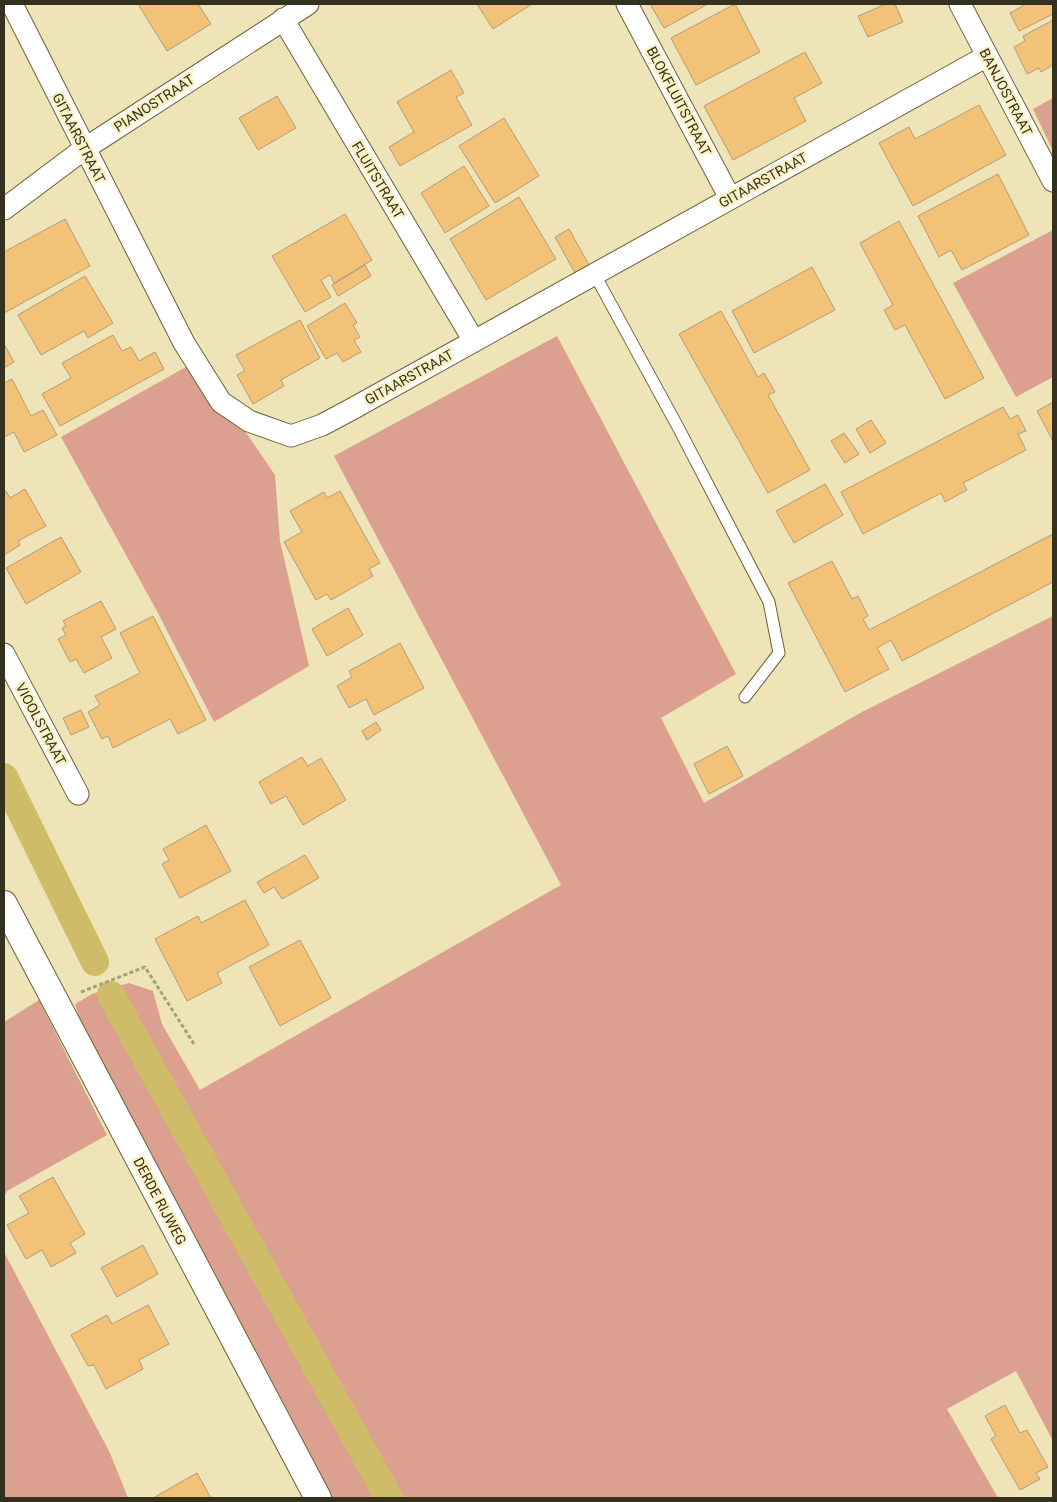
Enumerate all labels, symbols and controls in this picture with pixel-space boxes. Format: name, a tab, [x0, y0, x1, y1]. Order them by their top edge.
street label: BLOKFLUITSTRAAT	[644, 44, 715, 159]
street label: BANJOSTRAAT	[976, 46, 1036, 139]
street label: PIANOSTRAAT	[111, 71, 198, 135]
street label: GITAARSTRAAT	[49, 90, 109, 186]
street label: FLUITSTRAAT	[349, 139, 408, 222]
street label: GITAARSTRAAT	[716, 149, 811, 211]
street label: GITAARSTRAAT	[362, 346, 457, 408]
street label: VIOOLSTRAAT	[13, 680, 70, 768]
street label: DERDE RIJWEG	[130, 1155, 190, 1247]

